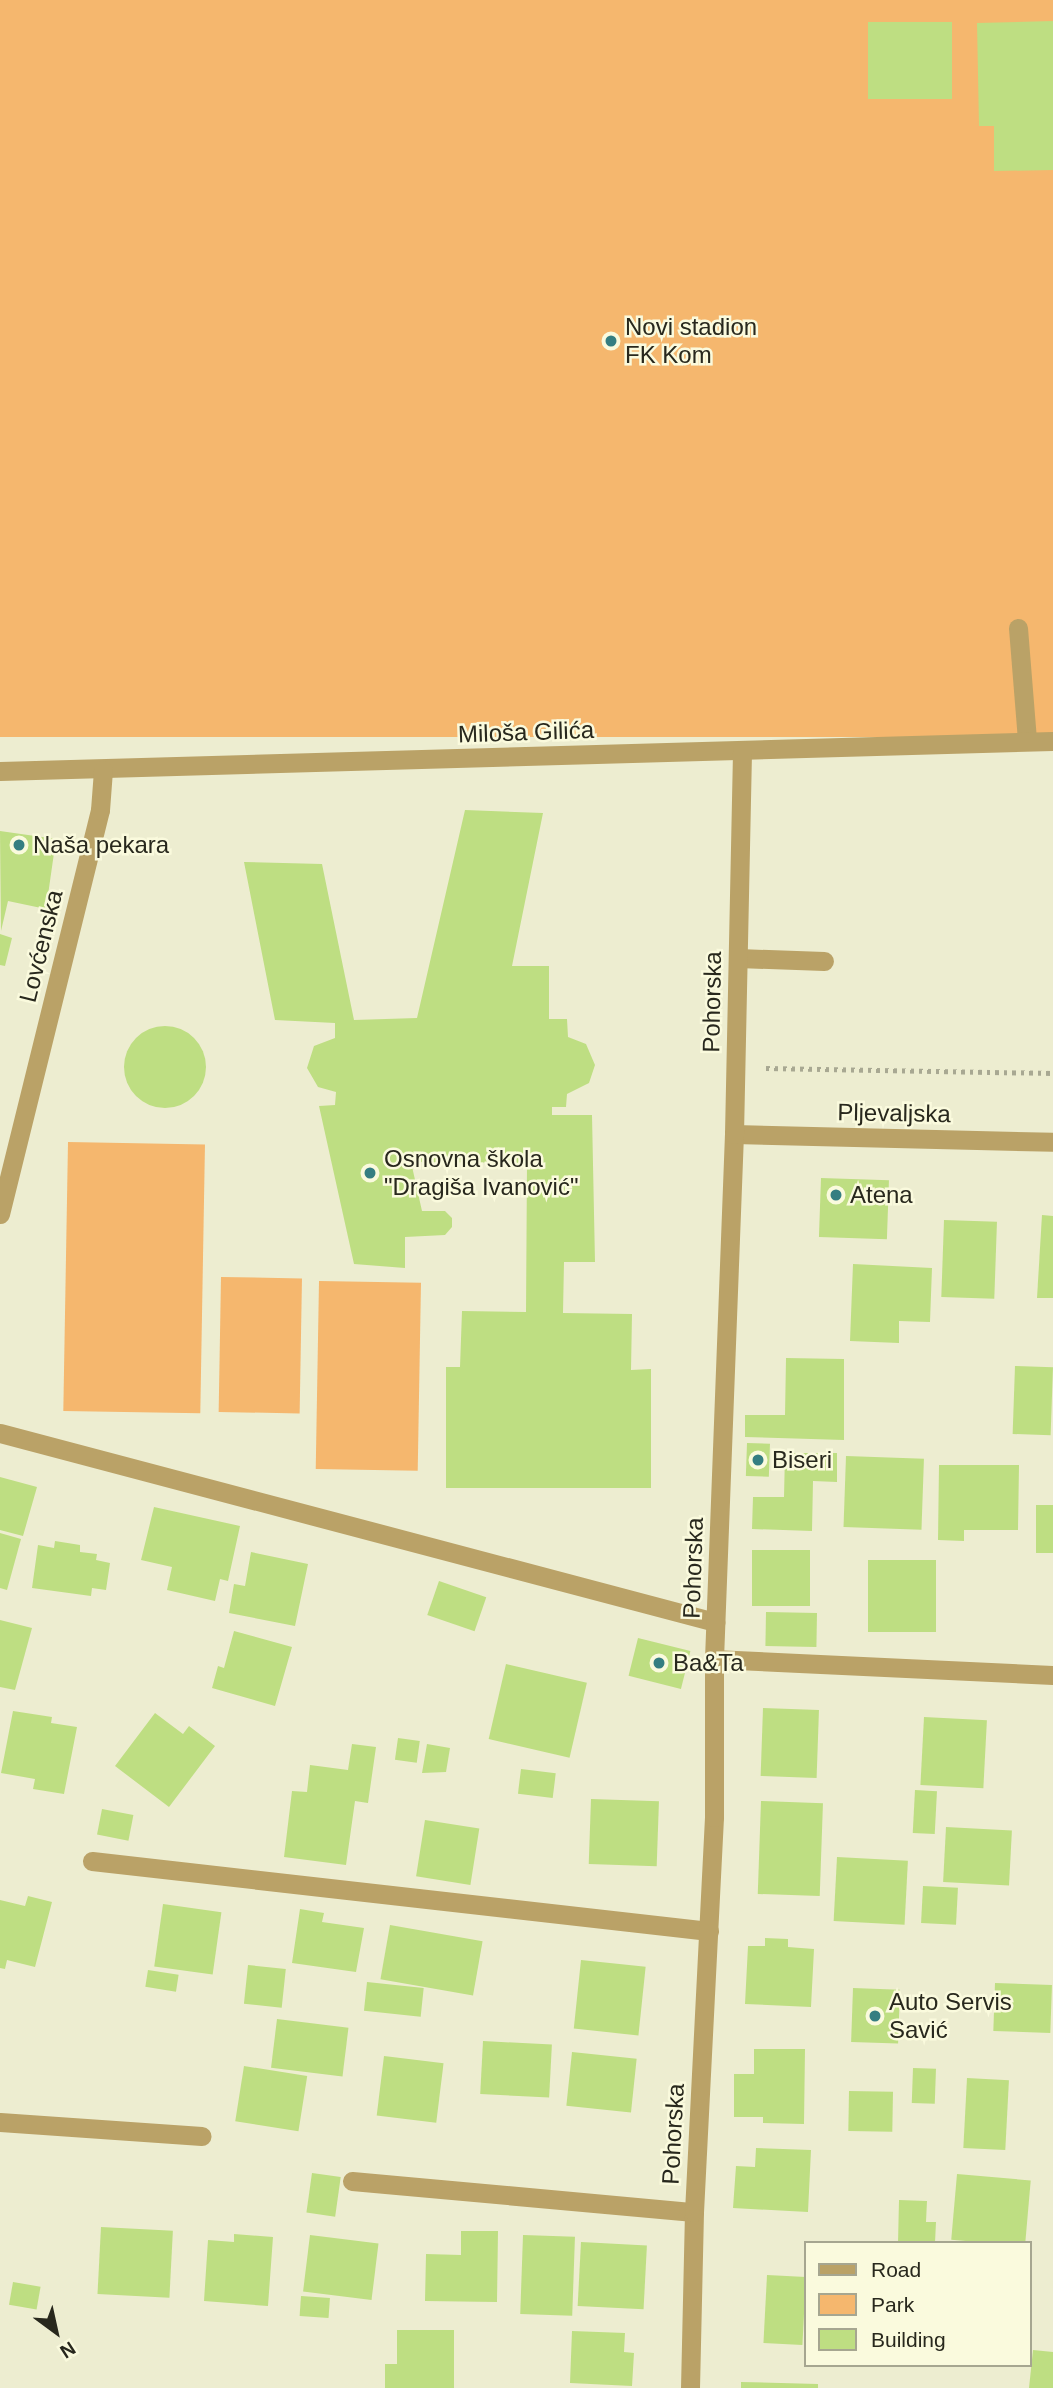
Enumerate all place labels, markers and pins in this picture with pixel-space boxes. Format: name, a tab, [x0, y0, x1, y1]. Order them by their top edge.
place label: Novi stadion FK Kom	[625, 313, 757, 369]
marker: Novi stadion FK Kom	[603, 333, 619, 349]
place label: Naša pekara	[33, 831, 169, 859]
marker: Naša pekara	[11, 837, 27, 853]
place label: Osnovna škola "Dragiša Ivanović"	[384, 1145, 578, 1201]
marker: Osnovna škola "Dragiša Ivanović"	[362, 1165, 378, 1181]
place label: Atena	[850, 1181, 913, 1209]
marker: Atena	[828, 1187, 844, 1203]
place label: Biseri	[772, 1446, 832, 1474]
marker: Biseri	[750, 1452, 766, 1468]
place label: Ba&Ta	[673, 1649, 744, 1677]
marker: Ba&Ta	[651, 1655, 667, 1671]
place label: Auto Servis Savić	[889, 1988, 1012, 2044]
marker: Auto Servis Savić	[867, 2008, 883, 2024]

